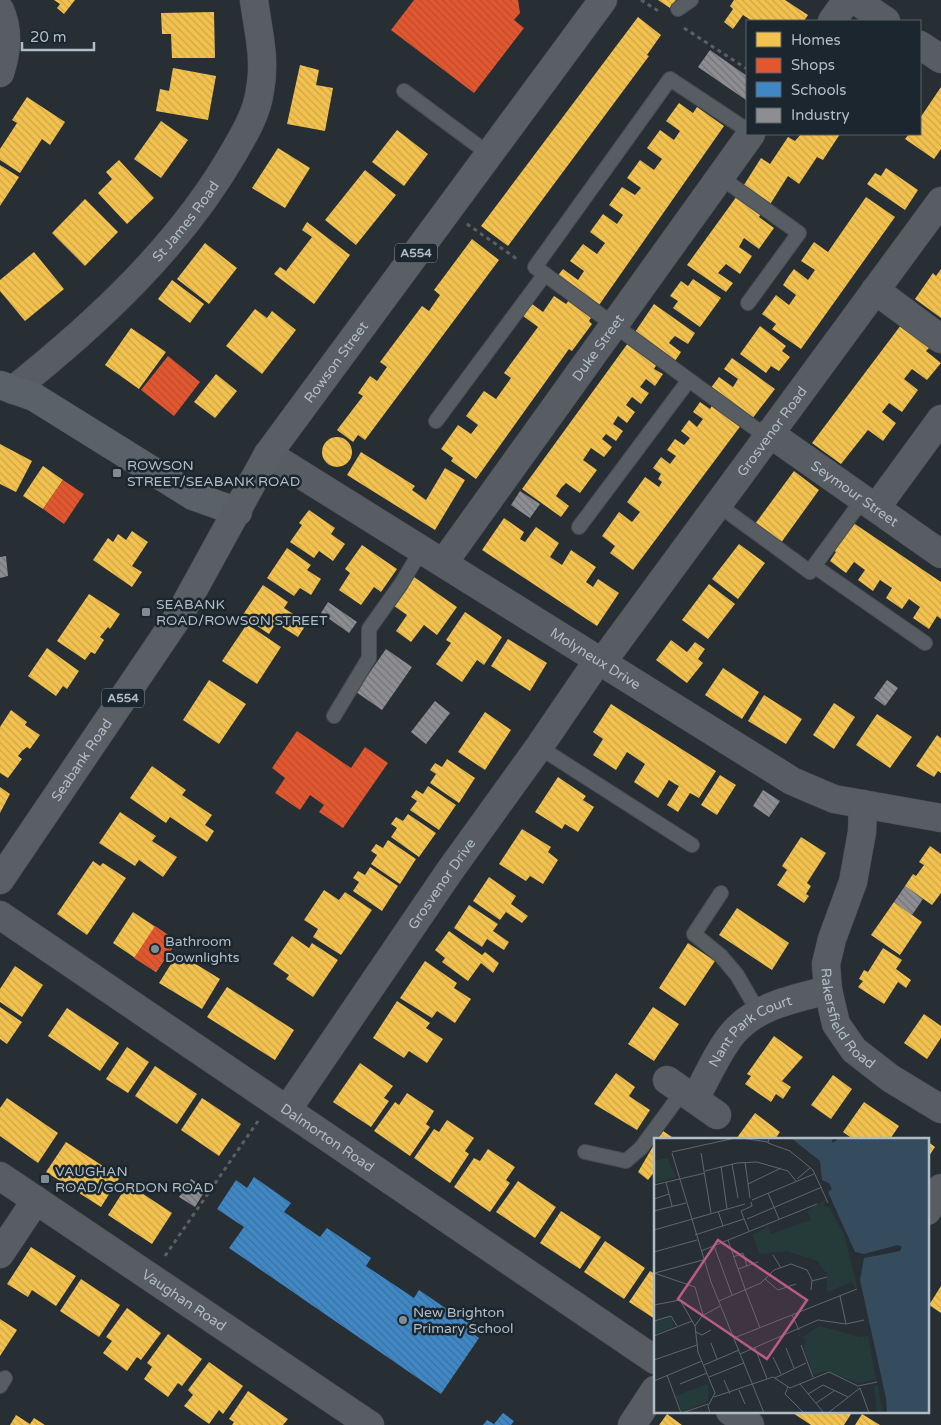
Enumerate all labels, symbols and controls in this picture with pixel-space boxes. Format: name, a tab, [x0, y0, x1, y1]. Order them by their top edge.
scale bar	[22, 20, 95, 52]
legend	[746, 20, 921, 135]
text: 20 m	[30, 28, 67, 46]
text: Homes	[791, 31, 841, 49]
text: Shops	[791, 56, 835, 74]
text: Schools	[791, 81, 847, 99]
text: Industry	[791, 106, 850, 124]
street label: St James Road	[149, 178, 223, 266]
road number: A554	[395, 244, 437, 262]
street label: Duke Street	[569, 311, 628, 384]
street label: Rowson Street	[301, 318, 372, 406]
street label: Grosvenor Road	[733, 383, 811, 480]
place label: ROWSON STREET/SEABANK ROAD	[127, 457, 300, 490]
street label: Seymour Street	[808, 457, 902, 531]
marker: ROWSON STREET/SEABANK ROAD	[111, 467, 123, 479]
place label: SEABANK ROAD/ROWSON STREET	[156, 596, 328, 629]
marker: SEABANK ROAD/ROWSON STREET	[140, 606, 152, 618]
street label: Molyneux Drive	[547, 624, 644, 693]
road number: A554	[102, 688, 144, 708]
street label: Seabank Road	[48, 716, 116, 805]
street label: Grosvenor Drive	[405, 835, 479, 933]
place label: Bathroom Downlights	[165, 933, 240, 966]
marker: Bathroom Downlights	[149, 943, 161, 955]
street label: Rakersfield Road	[817, 967, 879, 1072]
street label: Nant Park Court	[705, 992, 795, 1070]
street label: Dalmorton Road	[277, 1100, 377, 1176]
inset map	[654, 1138, 928, 1412]
place label: VAUGHAN ROAD/GORDON ROAD	[55, 1163, 214, 1196]
marker: VAUGHAN ROAD/GORDON ROAD	[39, 1173, 51, 1185]
street label: Vaughan Road	[139, 1266, 229, 1335]
place label: New Brighton Primary School	[413, 1304, 514, 1337]
marker: New Brighton Primary School	[397, 1314, 409, 1326]

